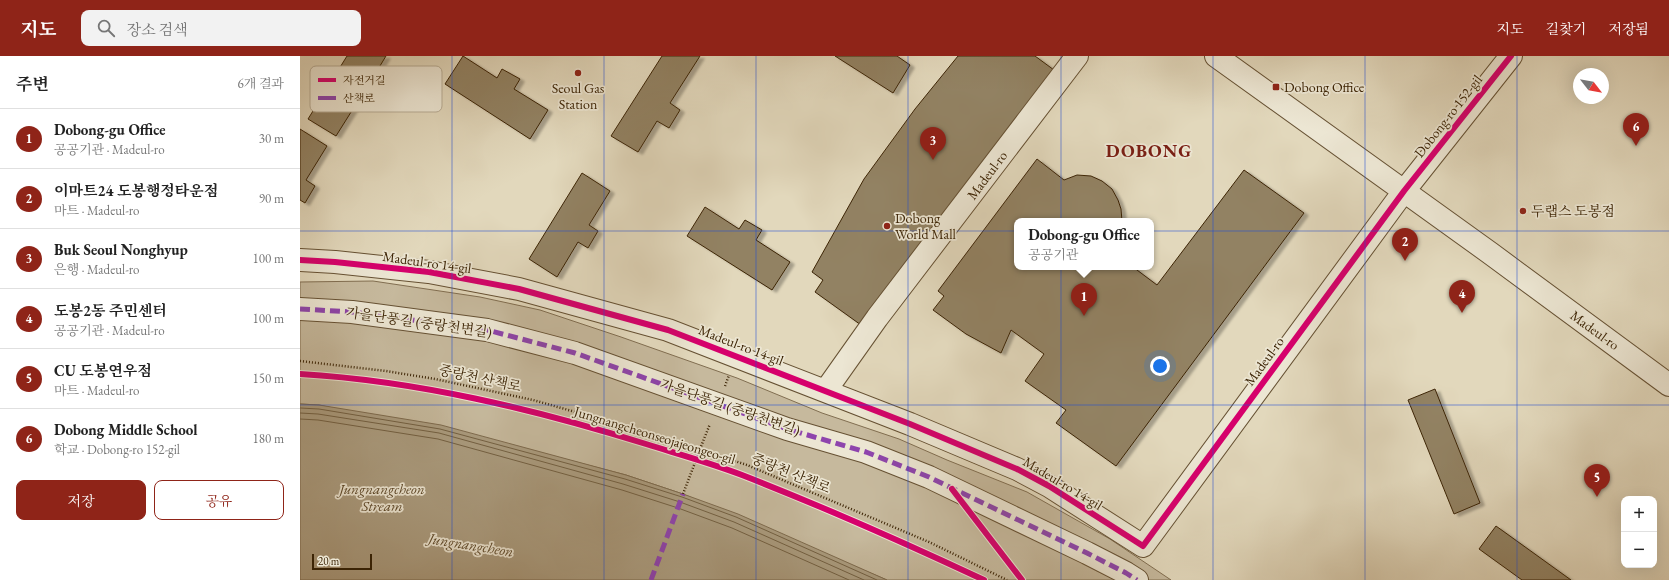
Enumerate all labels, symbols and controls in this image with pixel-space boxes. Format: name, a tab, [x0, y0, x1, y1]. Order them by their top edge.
search box	[81, 10, 361, 46]
text: 지도	[20, 17, 57, 42]
icon: search	[95, 17, 117, 39]
text: 장소 검색	[127, 20, 188, 39]
text: 지도	[1497, 20, 1524, 38]
text: 길찾기	[1546, 20, 1586, 38]
text: 저장됨	[1608, 20, 1649, 38]
legend	[310, 66, 442, 112]
marker: Seoul Gas Station	[573, 68, 583, 78]
north arrow	[1573, 68, 1609, 104]
street label: Dobong-ro 152-gil	[1410, 70, 1486, 161]
text: 주변	[16, 73, 49, 95]
text: 자전거길	[343, 73, 386, 87]
text: 6개 결과	[237, 75, 284, 92]
place label: Dobong Office	[1284, 78, 1365, 96]
place label: Seoul Gas Station	[552, 79, 605, 113]
marker: Dobong Office	[1271, 82, 1281, 92]
text: 산책로	[343, 91, 375, 105]
pin: 6	[1623, 113, 1649, 146]
text: Dobong-gu Office	[54, 120, 166, 139]
pin: 3	[920, 127, 946, 160]
text: 1	[26, 130, 32, 147]
text: 30 m	[259, 130, 284, 147]
district label: DOBONG	[1106, 139, 1192, 162]
text: 공공기관 · Madeul-ro	[54, 141, 165, 158]
street label: Madeul-ro	[963, 147, 1011, 203]
text: 이마트24 도봉행정타운점	[54, 181, 218, 200]
text: 2	[26, 190, 32, 207]
text: 90 m	[259, 190, 284, 207]
text: 마트 · Madeul-ro	[54, 202, 140, 219]
place label: 두랩스 도봉점	[1531, 202, 1615, 220]
marker: 두랩스 도봉점	[1518, 206, 1528, 216]
place label: Dobong World Mall	[895, 209, 957, 243]
popup	[1014, 218, 1154, 270]
marker: Dobong World Mall	[882, 221, 892, 231]
text: Dobong-gu Office	[1028, 225, 1140, 244]
pin: 2	[1392, 228, 1418, 261]
text: Buk Seoul Nonghyup	[54, 240, 188, 259]
text: 공공기관	[1028, 246, 1078, 263]
street label: Madeul-ro 14-gil	[381, 247, 473, 277]
text: 3	[26, 250, 32, 267]
text: 100 m	[253, 250, 284, 267]
text: 은행 · Madeul-ro	[54, 261, 140, 278]
pin: 4	[1449, 280, 1475, 313]
pin: 1	[1071, 283, 1097, 316]
text: 도봉2동 주민센터	[54, 301, 167, 320]
street label: 가을단풍길 (중랑천변길)	[345, 303, 493, 341]
street label: Madeul-ro	[1567, 306, 1623, 354]
text: 4	[26, 310, 32, 327]
text: 100 m	[253, 310, 284, 327]
street label: Madeul-ro 14-gil	[696, 321, 787, 370]
text: 공공기관 · Madeul-ro	[54, 322, 165, 339]
street label: Madeul-ro	[1240, 333, 1288, 389]
your location	[1150, 356, 1170, 376]
street label: 중랑천 산책로	[437, 360, 523, 396]
text: CU 도봉연우점	[54, 361, 152, 380]
text: 5	[26, 370, 32, 387]
text: 150 m	[253, 370, 284, 387]
street label: 가을단풍길 (중랑천변길)	[658, 375, 802, 439]
text: 마트 · Madeul-ro	[54, 382, 140, 399]
street label: Jungnangcheonseojajeongeo-gil	[571, 402, 739, 468]
text: Dobong Middle School	[54, 420, 197, 439]
text: 6	[26, 430, 32, 447]
text: 180 m	[253, 430, 284, 447]
text: 학교 · Dobong-ro 152-gil	[54, 441, 180, 458]
street label: 중랑천 산책로	[749, 449, 834, 497]
street label: Madeul-ro 14-gil	[1020, 452, 1107, 514]
pin: 5	[1584, 464, 1610, 497]
water label: Jungnangcheon Stream	[336, 479, 425, 515]
button: 저장	[16, 480, 146, 520]
button: 공유	[154, 480, 284, 520]
map controls	[1621, 496, 1657, 568]
button: +	[1621, 496, 1657, 532]
water label: Jungnangcheon	[424, 528, 515, 561]
button: −	[1621, 532, 1657, 568]
scale bar	[312, 552, 372, 571]
text: 20 m	[318, 554, 339, 568]

